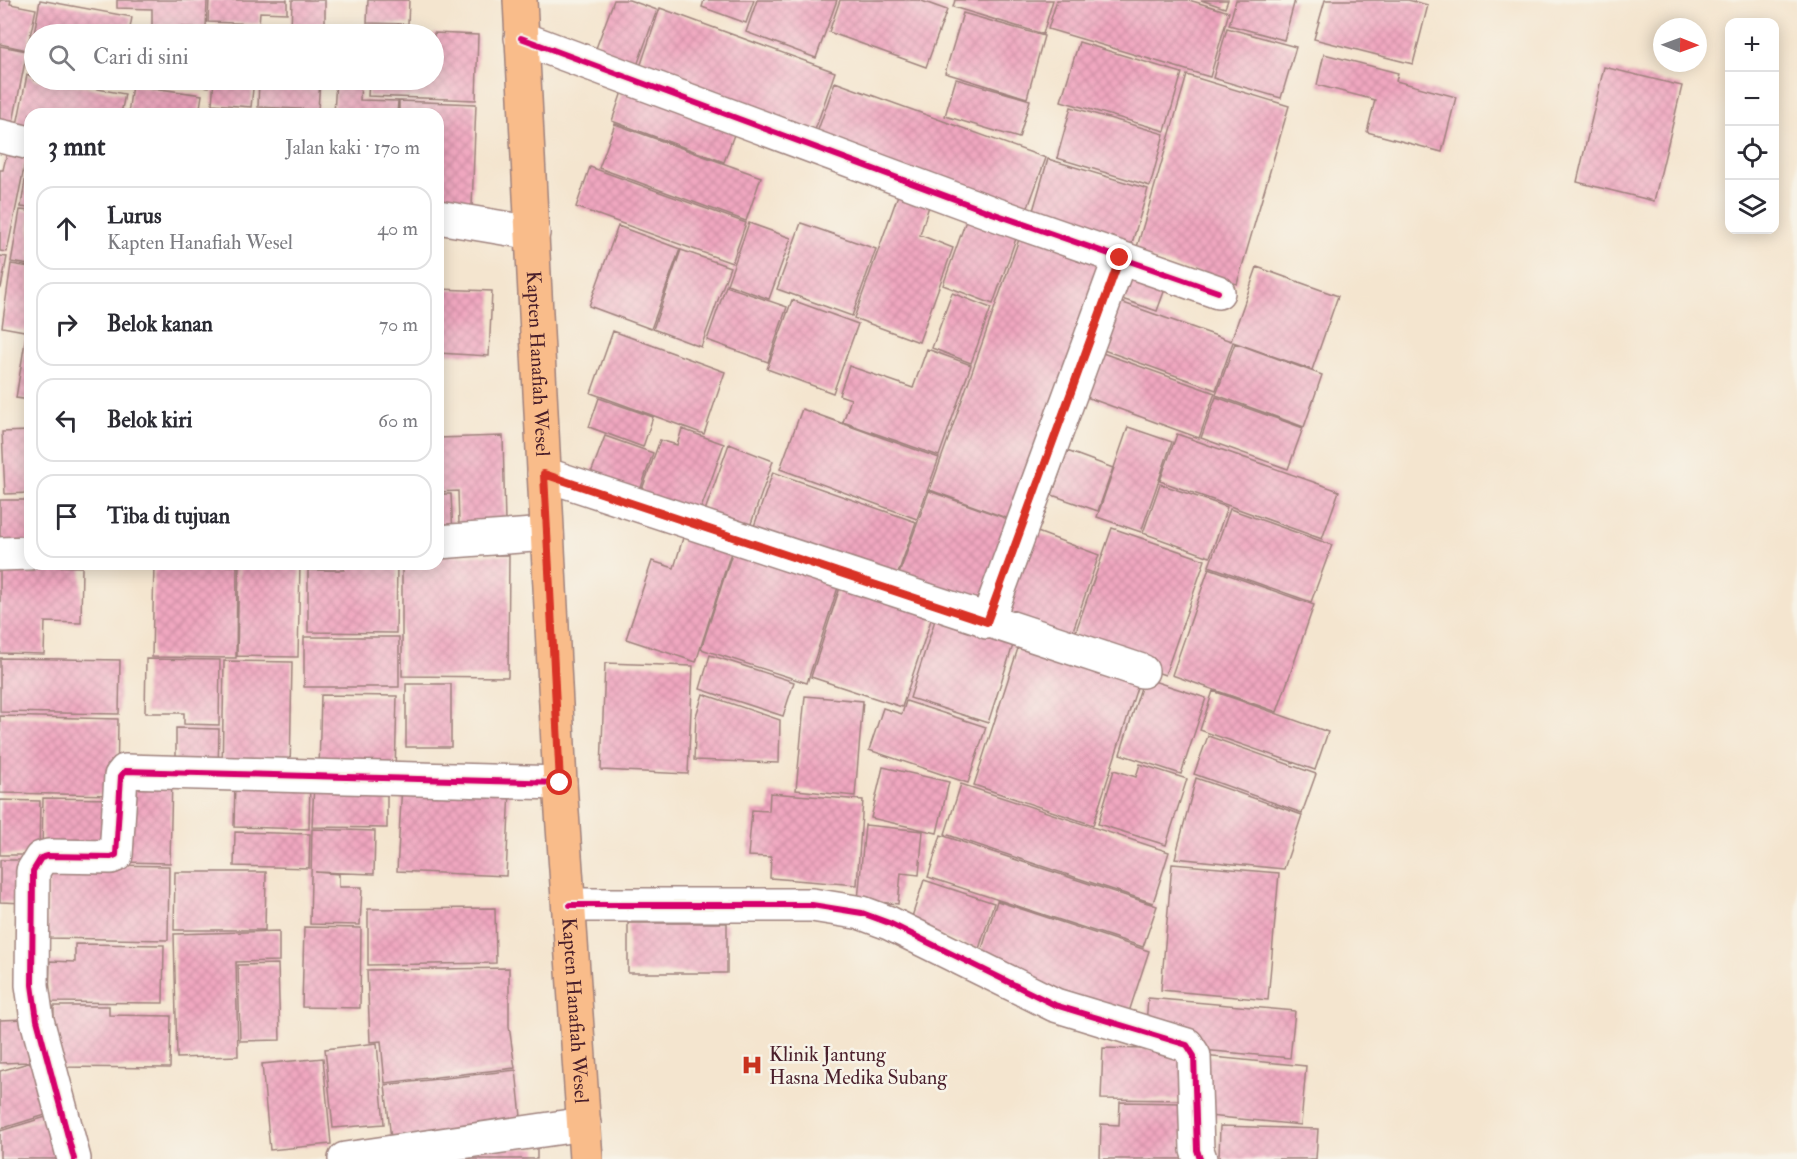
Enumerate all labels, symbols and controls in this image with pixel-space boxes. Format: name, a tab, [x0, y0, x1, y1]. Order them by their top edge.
north arrow	[1653, 18, 1707, 72]
map controls	[1725, 18, 1779, 234]
button: +	[1725, 18, 1779, 72]
search box	[24, 24, 444, 90]
icon: search	[45, 41, 78, 74]
text: Cari di sini	[93, 43, 189, 71]
button: −	[1725, 72, 1779, 126]
button: locate	[1725, 126, 1779, 180]
text: 3 mnt	[48, 131, 105, 163]
text: Jalan kaki · 170 m	[285, 135, 420, 160]
button: layers	[1725, 180, 1779, 234]
text: Lurus	[107, 202, 161, 230]
icon: ahead	[50, 212, 83, 245]
text: 40 m	[377, 216, 418, 241]
text: Kapten Hanafiah Wesel	[107, 230, 293, 255]
route end	[1106, 244, 1132, 270]
street label: Kapten Hanafiah Wesel	[521, 270, 556, 457]
icon: right	[50, 308, 83, 341]
text: Belok kanan	[107, 310, 213, 338]
text: 70 m	[379, 312, 418, 337]
icon: left	[50, 404, 83, 437]
text: Belok kiri	[107, 406, 192, 434]
text: 60 m	[378, 408, 418, 433]
icon: arrive	[50, 500, 83, 533]
text: Tiba di tujuan	[107, 502, 230, 530]
route start	[546, 769, 572, 795]
street label: Kapten Hanafiah Wesel	[557, 917, 595, 1104]
place label: Klinik Jantung Hasna Medika Subang	[769, 1042, 948, 1090]
hospital icon: Klinik Jantung Hasna Medika Subang	[740, 1053, 764, 1077]

